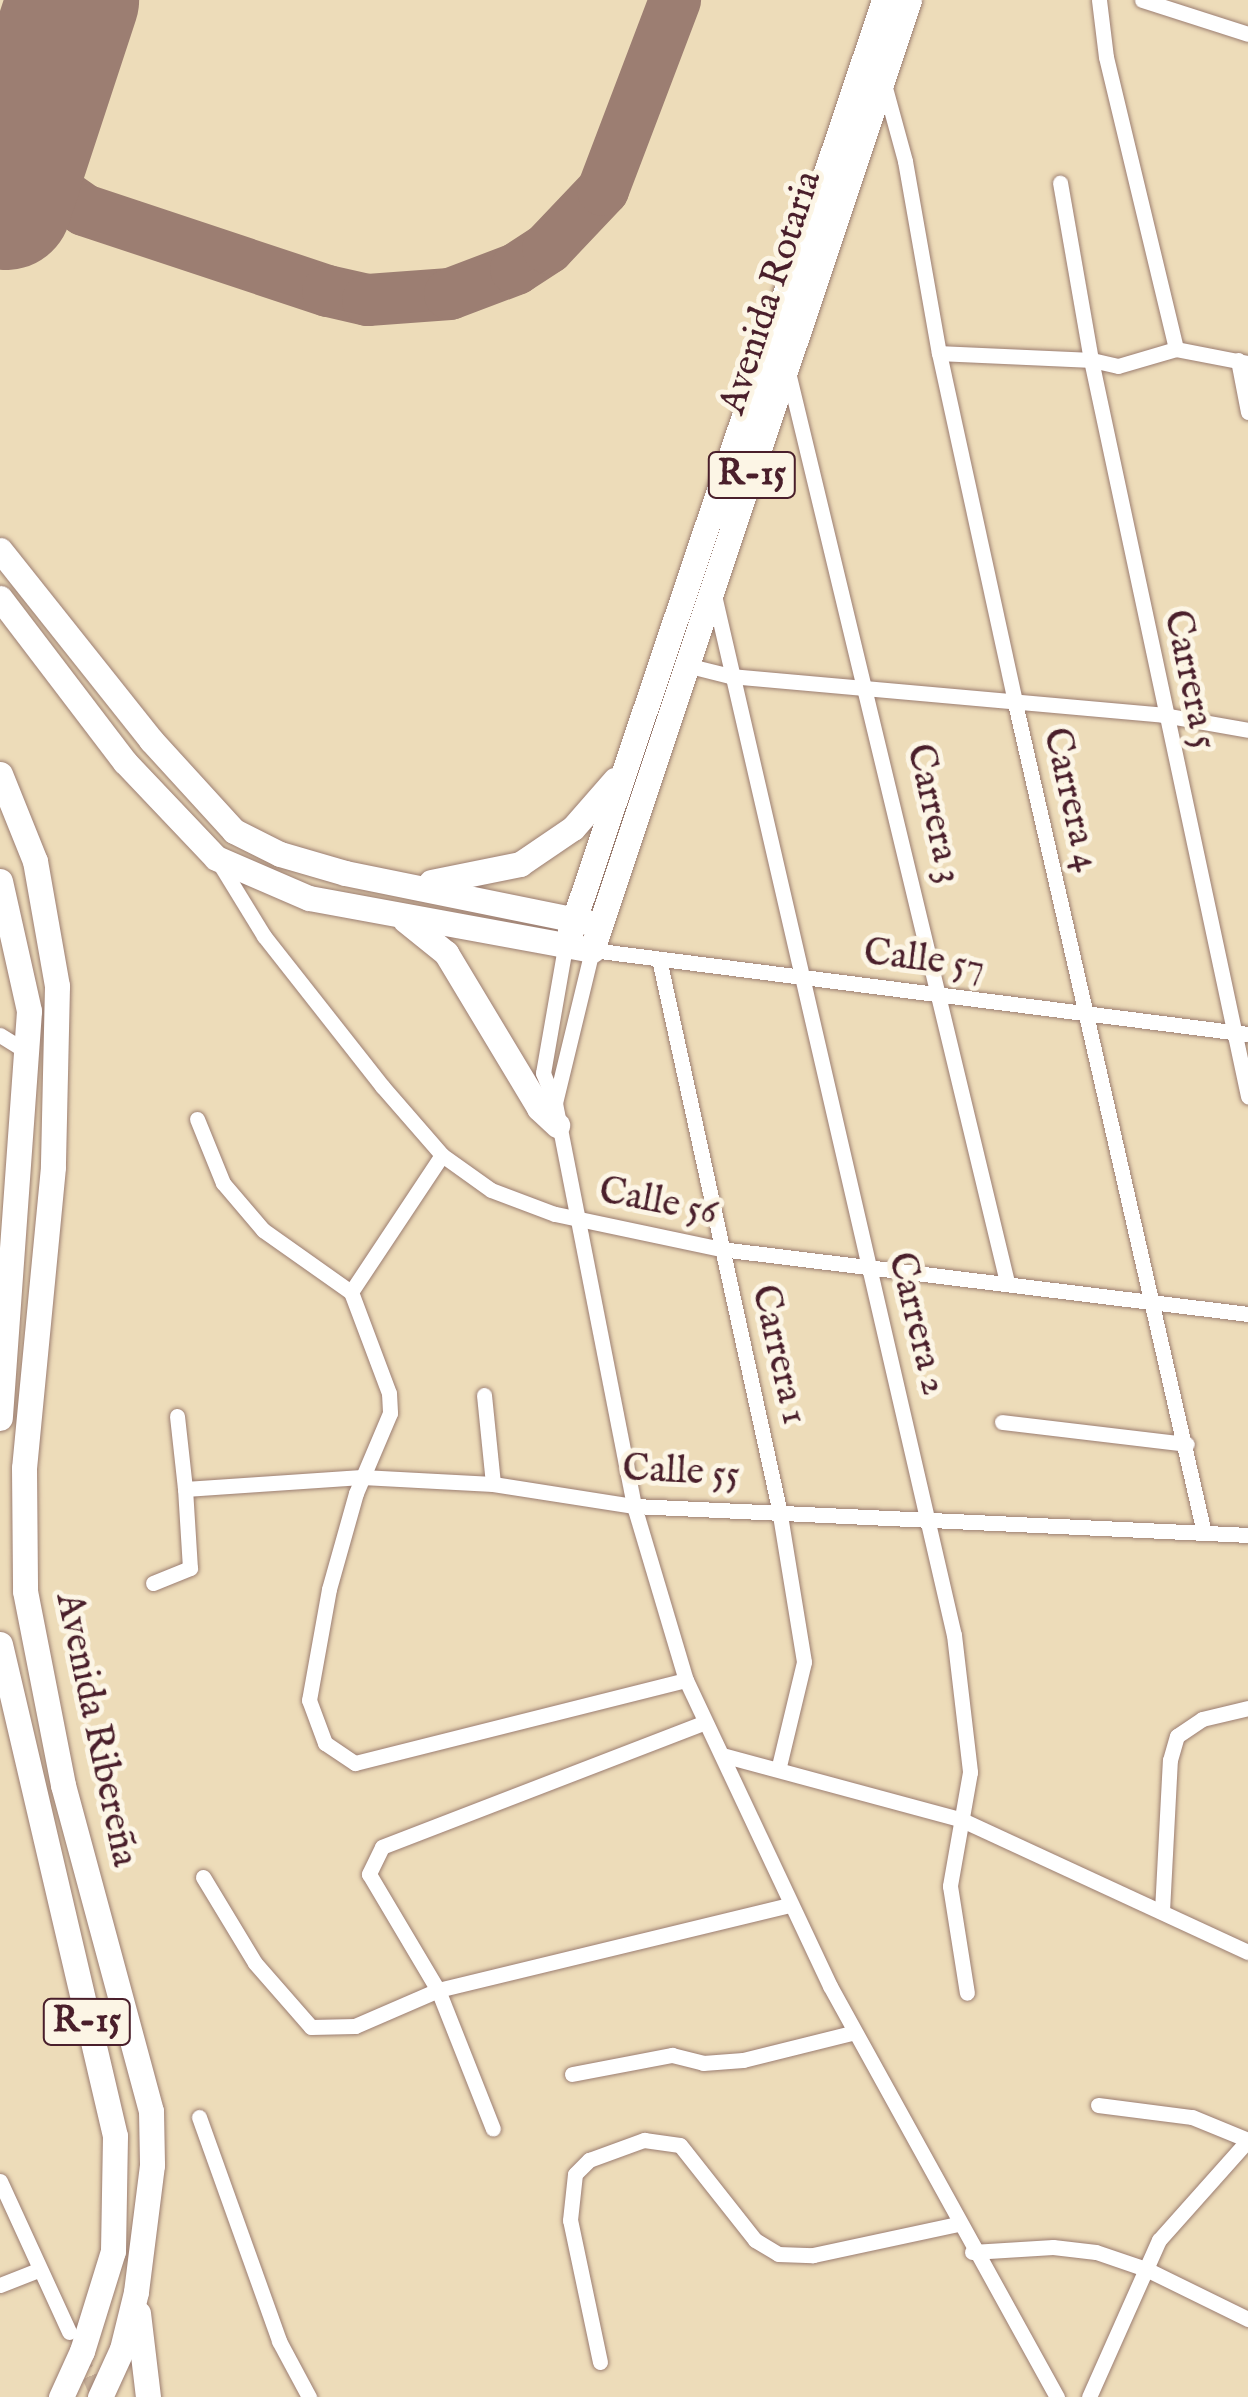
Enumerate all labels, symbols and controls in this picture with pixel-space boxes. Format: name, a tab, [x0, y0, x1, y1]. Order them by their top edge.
street label: Avenida Rotaria	[711, 165, 833, 421]
road number: R-15	[707, 445, 797, 505]
street label: Carrera 5	[1152, 606, 1226, 754]
street label: Carrera 4	[1031, 724, 1109, 876]
street label: Carrera 3	[895, 740, 971, 888]
street label: Calle 57	[861, 931, 987, 991]
street label: Calle 56	[595, 1169, 721, 1237]
street label: Carrera 2	[876, 1248, 956, 1400]
street label: Carrera 1	[740, 1281, 816, 1429]
street label: Calle 55	[621, 1447, 741, 1499]
street label: Avenida Ribereña	[44, 1589, 146, 1871]
road number: R-15	[42, 1992, 132, 2052]

